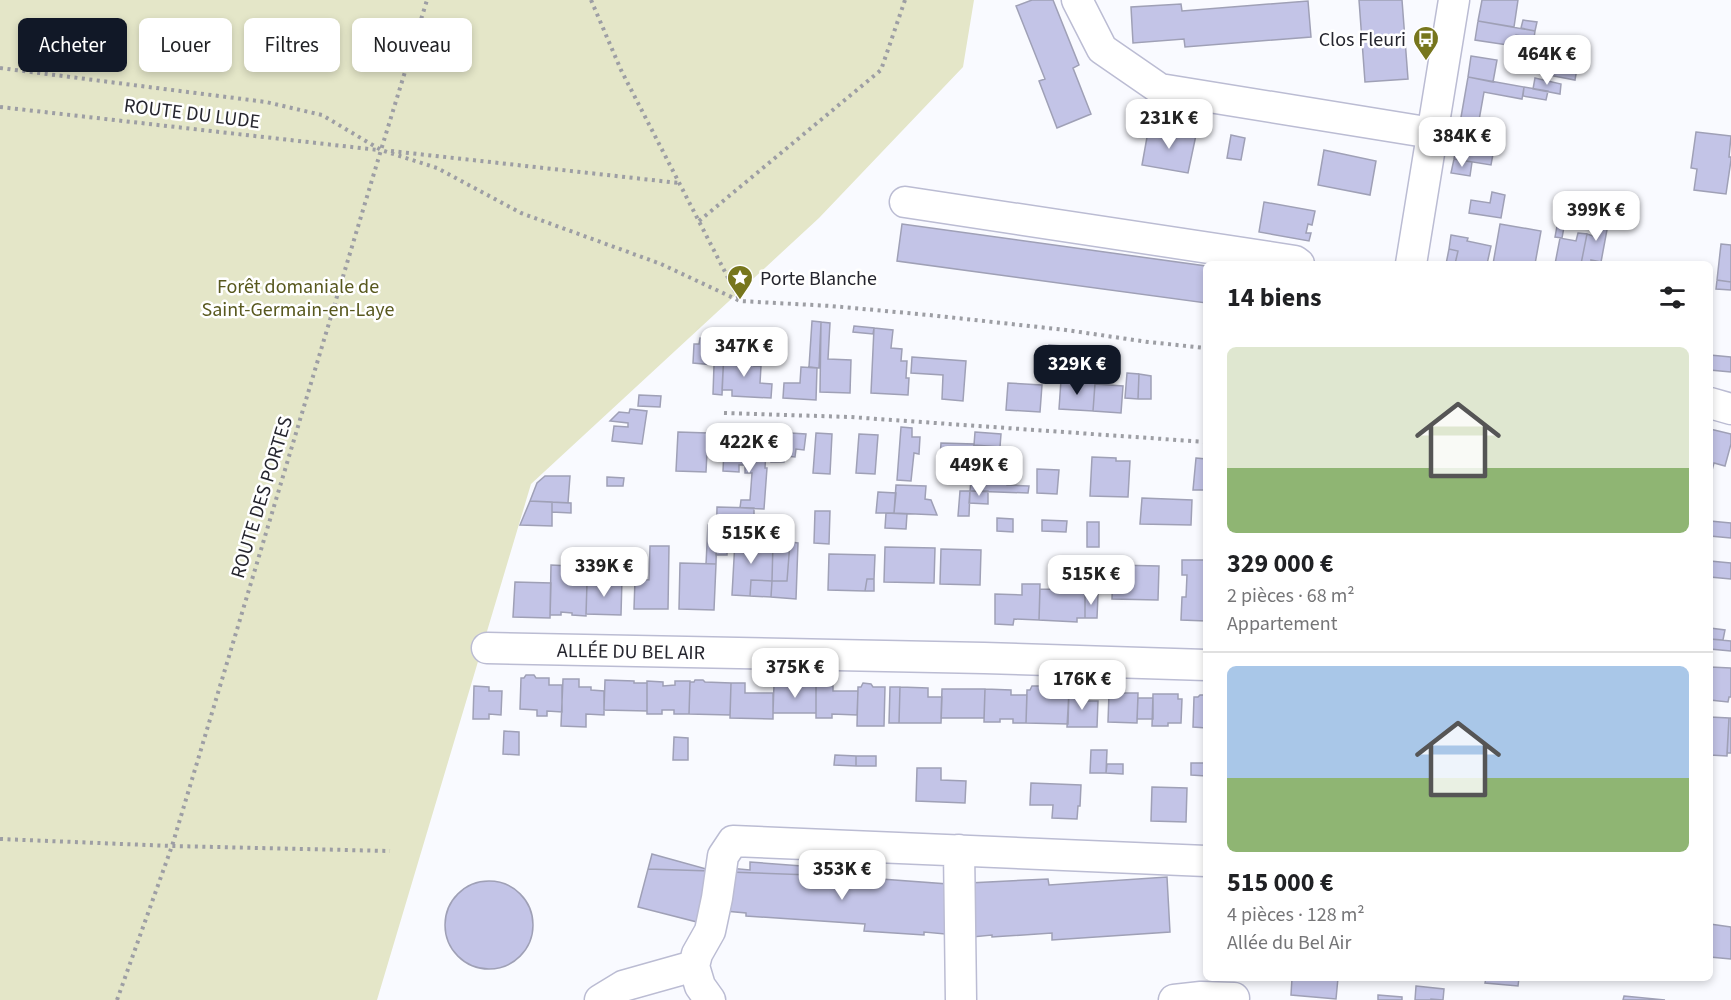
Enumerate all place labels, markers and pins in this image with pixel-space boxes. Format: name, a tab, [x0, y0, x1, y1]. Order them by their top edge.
bus stop icon: Clos Fleuri	[1411, 24, 1441, 62]
place label: Clos Fleuri	[1319, 26, 1406, 54]
pin: 464K €	[1498, 35, 1596, 86]
pin: 231K €	[1120, 99, 1218, 150]
pin: 384K €	[1413, 117, 1511, 168]
pin: 399K €	[1547, 191, 1645, 242]
place icon: Porte Blanche	[725, 263, 755, 301]
place label: Porte Blanche	[760, 265, 877, 293]
pin: 347K €	[695, 327, 793, 378]
pin: 329K €	[1028, 345, 1126, 396]
pin: 422K €	[700, 423, 798, 474]
pin: 449K €	[930, 446, 1028, 497]
pin: 515K €	[702, 514, 800, 565]
pin: 339K €	[555, 547, 653, 598]
pin: 515K €	[1042, 555, 1140, 606]
pin: 375K €	[746, 648, 844, 699]
pin: 176K €	[1033, 660, 1131, 711]
pin: 353K €	[793, 850, 891, 901]

